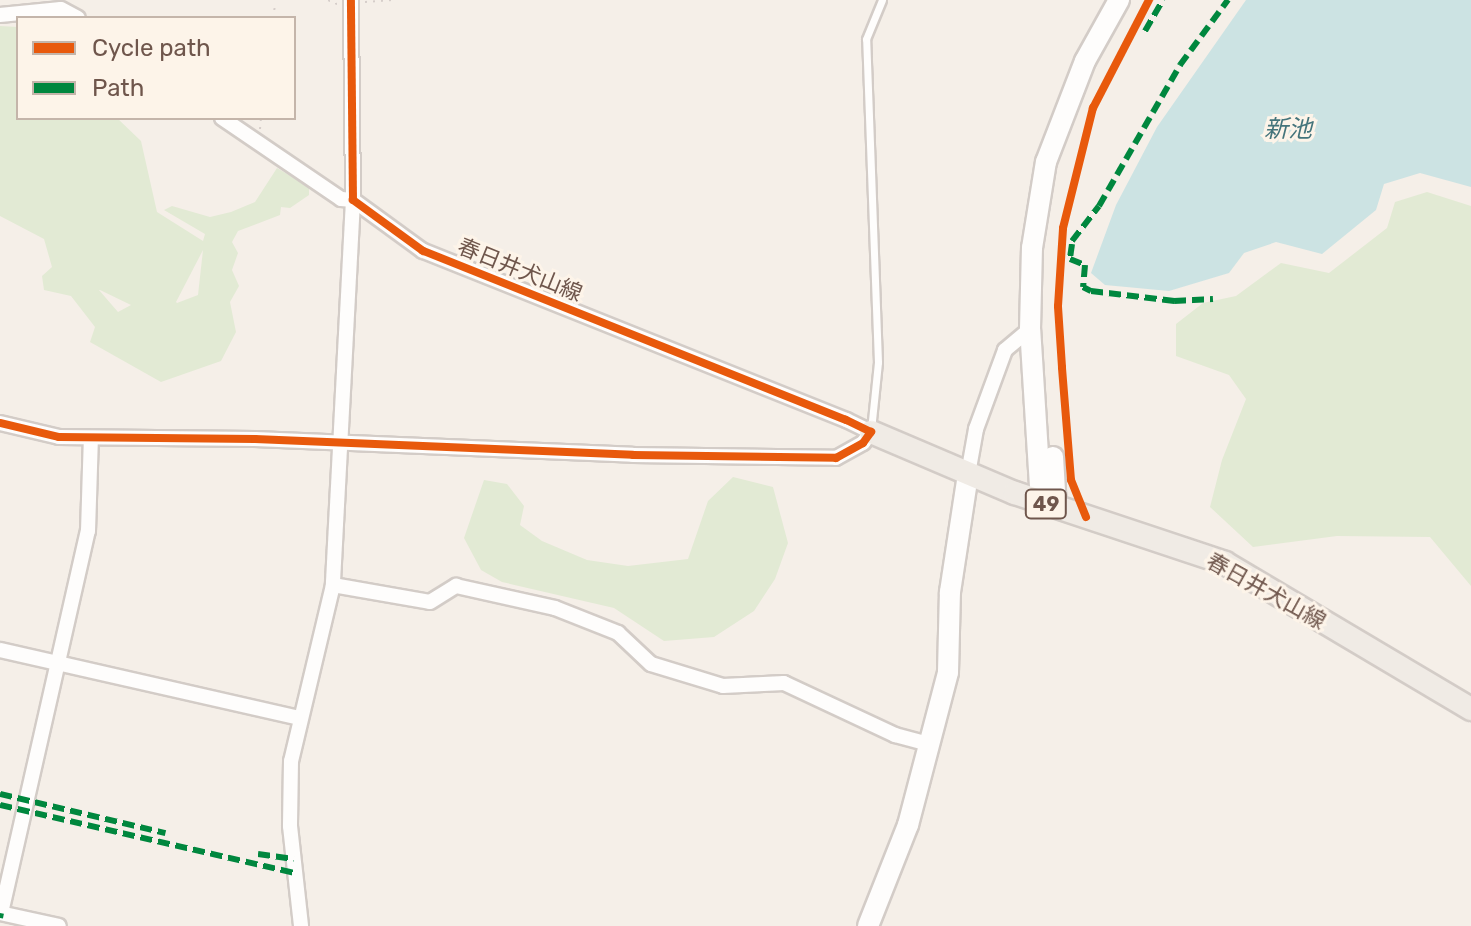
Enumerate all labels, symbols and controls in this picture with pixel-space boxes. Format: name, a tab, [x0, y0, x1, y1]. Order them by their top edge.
legend	[16, 16, 296, 120]
text: Cycle path	[92, 34, 211, 62]
text: Path	[92, 74, 144, 102]
water label: 新池	[1264, 116, 1312, 144]
street label: 春日井犬山線	[454, 233, 586, 307]
road number: 49	[1024, 488, 1068, 520]
street label: 春日井犬山線	[1202, 547, 1330, 635]

